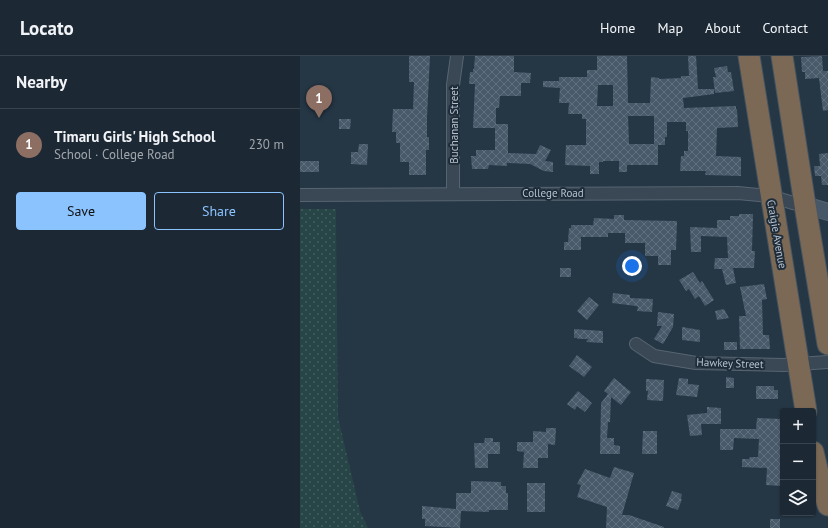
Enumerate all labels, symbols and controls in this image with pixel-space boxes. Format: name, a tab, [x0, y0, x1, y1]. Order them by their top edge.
text: Locato	[20, 16, 74, 40]
text: Home	[600, 19, 635, 37]
text: Map	[657, 19, 683, 37]
text: About	[705, 19, 741, 37]
text: Contact	[763, 19, 808, 37]
text: Nearby	[16, 71, 67, 93]
pin: 1	[306, 85, 332, 118]
street label: Buchanan Street	[447, 86, 461, 164]
text: Timaru Girls' High School	[54, 127, 215, 146]
text: 1	[25, 136, 33, 153]
text: 230 m	[249, 136, 284, 153]
text: School · College Road	[54, 146, 175, 163]
street label: College Road	[522, 186, 584, 200]
button: Save	[16, 192, 146, 230]
button: Share	[154, 192, 284, 230]
street label: Craigie Avenue	[764, 199, 790, 270]
your location	[622, 256, 642, 276]
street label: Hawkey Street	[696, 355, 764, 371]
map controls	[780, 408, 816, 516]
button: +	[780, 408, 816, 444]
button: −	[780, 444, 816, 480]
button: layers	[780, 480, 816, 516]

